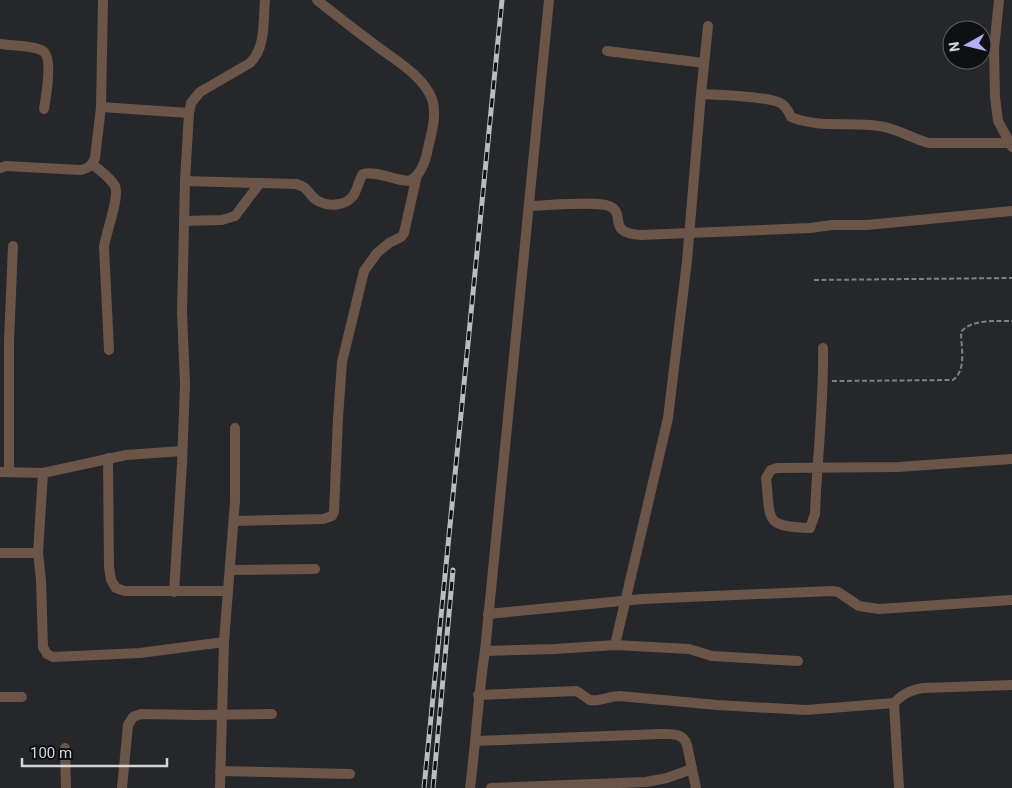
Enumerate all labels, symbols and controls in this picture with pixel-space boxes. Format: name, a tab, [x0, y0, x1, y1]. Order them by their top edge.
north arrow	[942, 20, 992, 70]
text: N	[946, 41, 963, 53]
scale bar	[22, 736, 168, 768]
text: 100 m	[30, 744, 72, 762]

